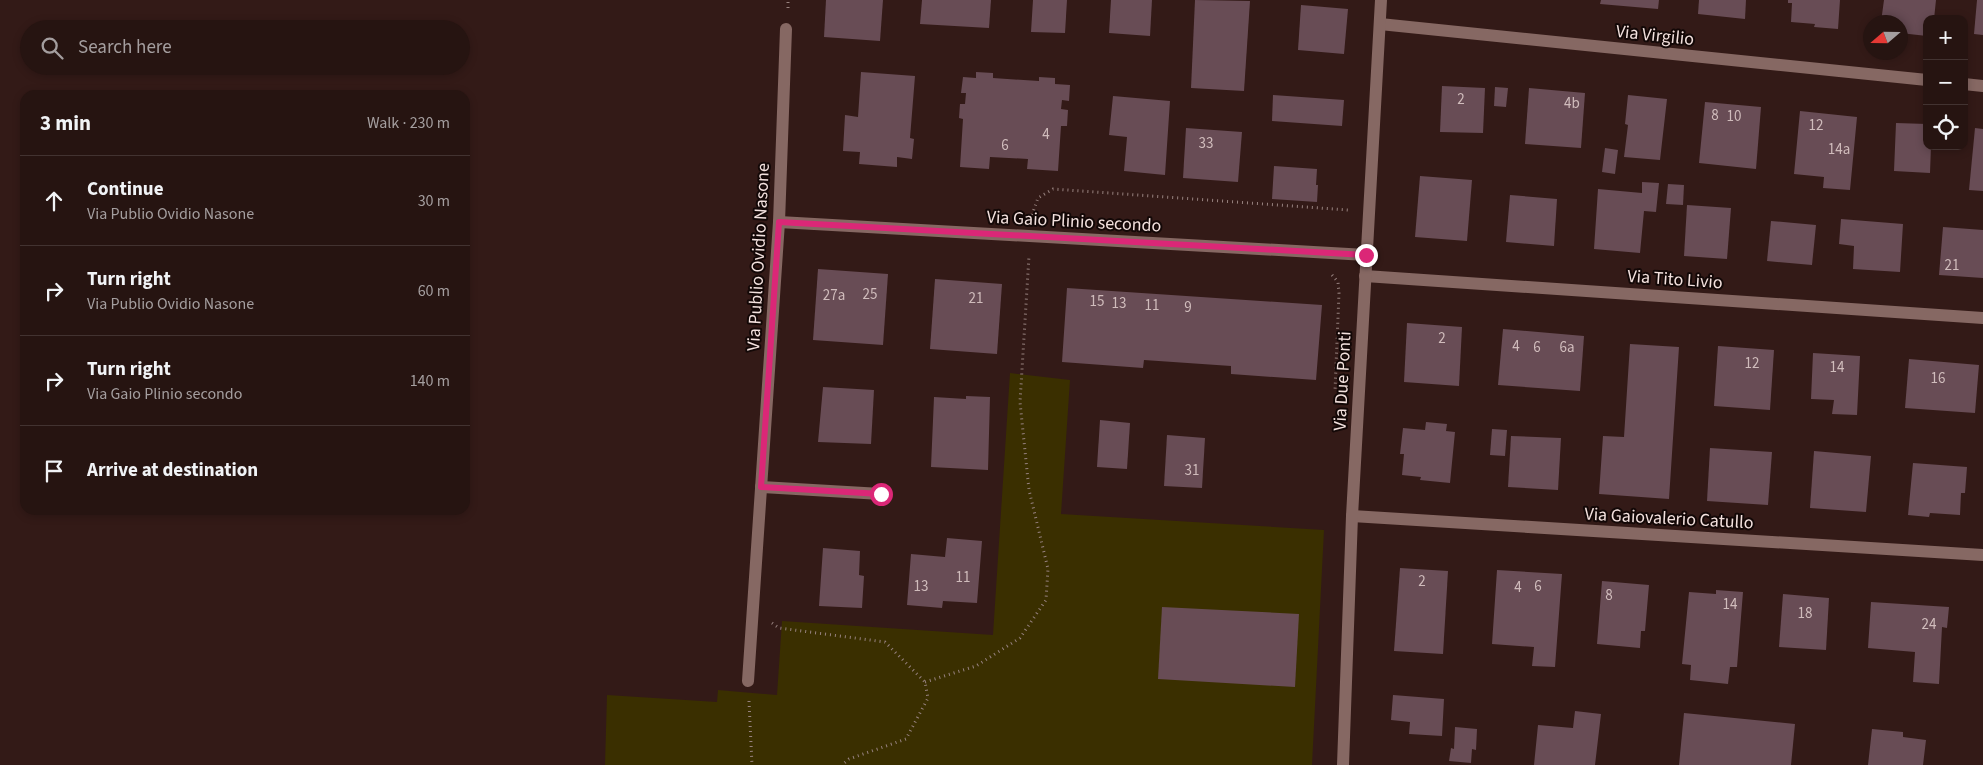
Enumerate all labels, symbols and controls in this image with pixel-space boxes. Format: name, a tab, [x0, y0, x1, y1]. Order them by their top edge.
north arrow	[1863, 15, 1908, 60]
map controls	[1923, 15, 1968, 150]
button: +	[1923, 15, 1968, 60]
street label: Via Virgilio	[1615, 19, 1695, 52]
search box	[20, 20, 470, 75]
icon: search	[38, 34, 66, 62]
text: Search here	[78, 34, 172, 61]
button: −	[1923, 60, 1968, 105]
house number: 2	[1457, 89, 1465, 110]
house number: 4b	[1564, 93, 1580, 114]
house number: 8	[1711, 105, 1719, 126]
button: locate	[1923, 105, 1968, 150]
house number: 10	[1727, 106, 1741, 127]
text: 3 min	[40, 108, 91, 138]
text: Walk · 230 m	[367, 112, 450, 134]
house number: 12	[1809, 115, 1823, 136]
house number: 4	[1042, 124, 1050, 145]
house number: 33	[1199, 133, 1213, 154]
house number: 6	[1001, 135, 1009, 156]
house number: 14a	[1828, 139, 1850, 160]
street label: Via Publio Ovidio Nasone	[741, 162, 776, 352]
text: Continue	[87, 176, 164, 203]
icon: ahead	[40, 187, 68, 215]
text: 30 m	[418, 190, 450, 212]
text: Via Publio Ovidio Nasone	[87, 203, 254, 225]
street label: Via Gaio Plinio secondo	[986, 204, 1162, 239]
route end	[1355, 244, 1378, 267]
house number: 21	[1945, 255, 1959, 276]
street label: Via Tito Livio	[1627, 264, 1723, 295]
text: Turn right	[87, 266, 171, 293]
icon: right	[40, 277, 68, 305]
text: 60 m	[418, 280, 450, 302]
house number: 25	[863, 284, 877, 305]
house number: 27a	[823, 285, 845, 306]
house number: 21	[969, 288, 983, 309]
house number: 15	[1090, 291, 1104, 312]
text: Via Publio Ovidio Nasone	[87, 293, 254, 315]
house number: 13	[1112, 293, 1126, 314]
house number: 11	[1145, 295, 1159, 316]
house number: 9	[1184, 297, 1192, 318]
house number: 2	[1438, 328, 1446, 349]
street label: Via Due Ponti	[1327, 331, 1358, 431]
house number: 4	[1512, 336, 1520, 357]
house number: 6	[1533, 337, 1541, 358]
house number: 6a	[1559, 337, 1575, 358]
house number: 12	[1745, 353, 1759, 374]
text: Turn right	[87, 356, 171, 383]
house number: 14	[1830, 357, 1845, 378]
icon: right	[40, 367, 68, 395]
house number: 16	[1931, 368, 1945, 389]
text: 140 m	[410, 370, 450, 392]
text: Via Gaio Plinio secondo	[87, 383, 242, 405]
icon: arrive	[40, 457, 68, 485]
text: Arrive at destination	[87, 457, 258, 484]
house number: 31	[1185, 460, 1199, 481]
route start	[870, 483, 893, 506]
street label: Via Gaiovalerio Catullo	[1584, 502, 1754, 535]
house number: 11	[956, 567, 970, 588]
house number: 2	[1418, 571, 1426, 592]
house number: 13	[914, 576, 928, 597]
house number: 6	[1534, 576, 1542, 597]
house number: 4	[1514, 577, 1522, 598]
house number: 8	[1605, 585, 1613, 606]
house number: 14	[1723, 594, 1738, 615]
house number: 18	[1798, 603, 1812, 624]
house number: 24	[1922, 614, 1937, 635]

